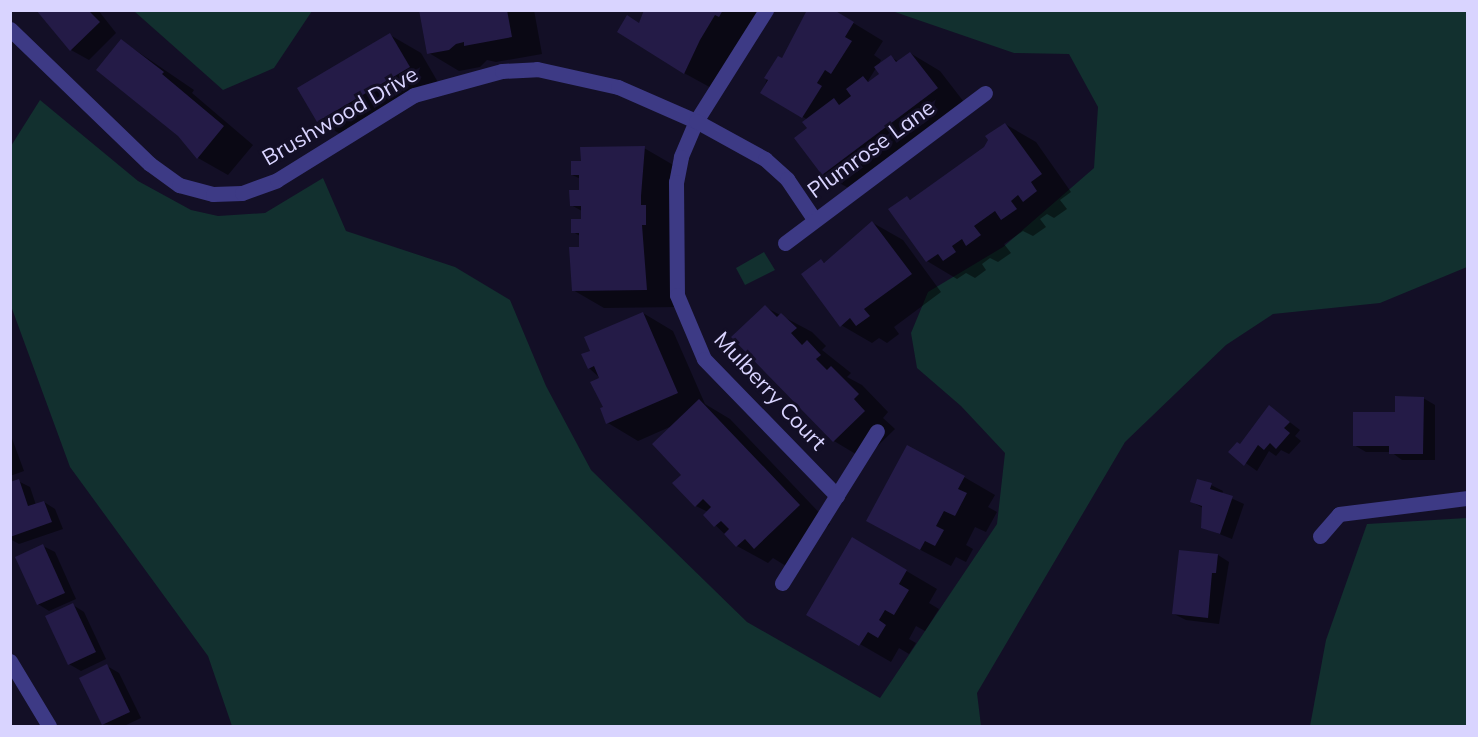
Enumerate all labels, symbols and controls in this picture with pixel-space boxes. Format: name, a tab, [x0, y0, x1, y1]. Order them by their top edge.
street label: Brushwood Drive	[257, 61, 423, 171]
street label: Plumrose Lane	[802, 94, 940, 204]
street label: Mulberry Court	[709, 326, 831, 456]

